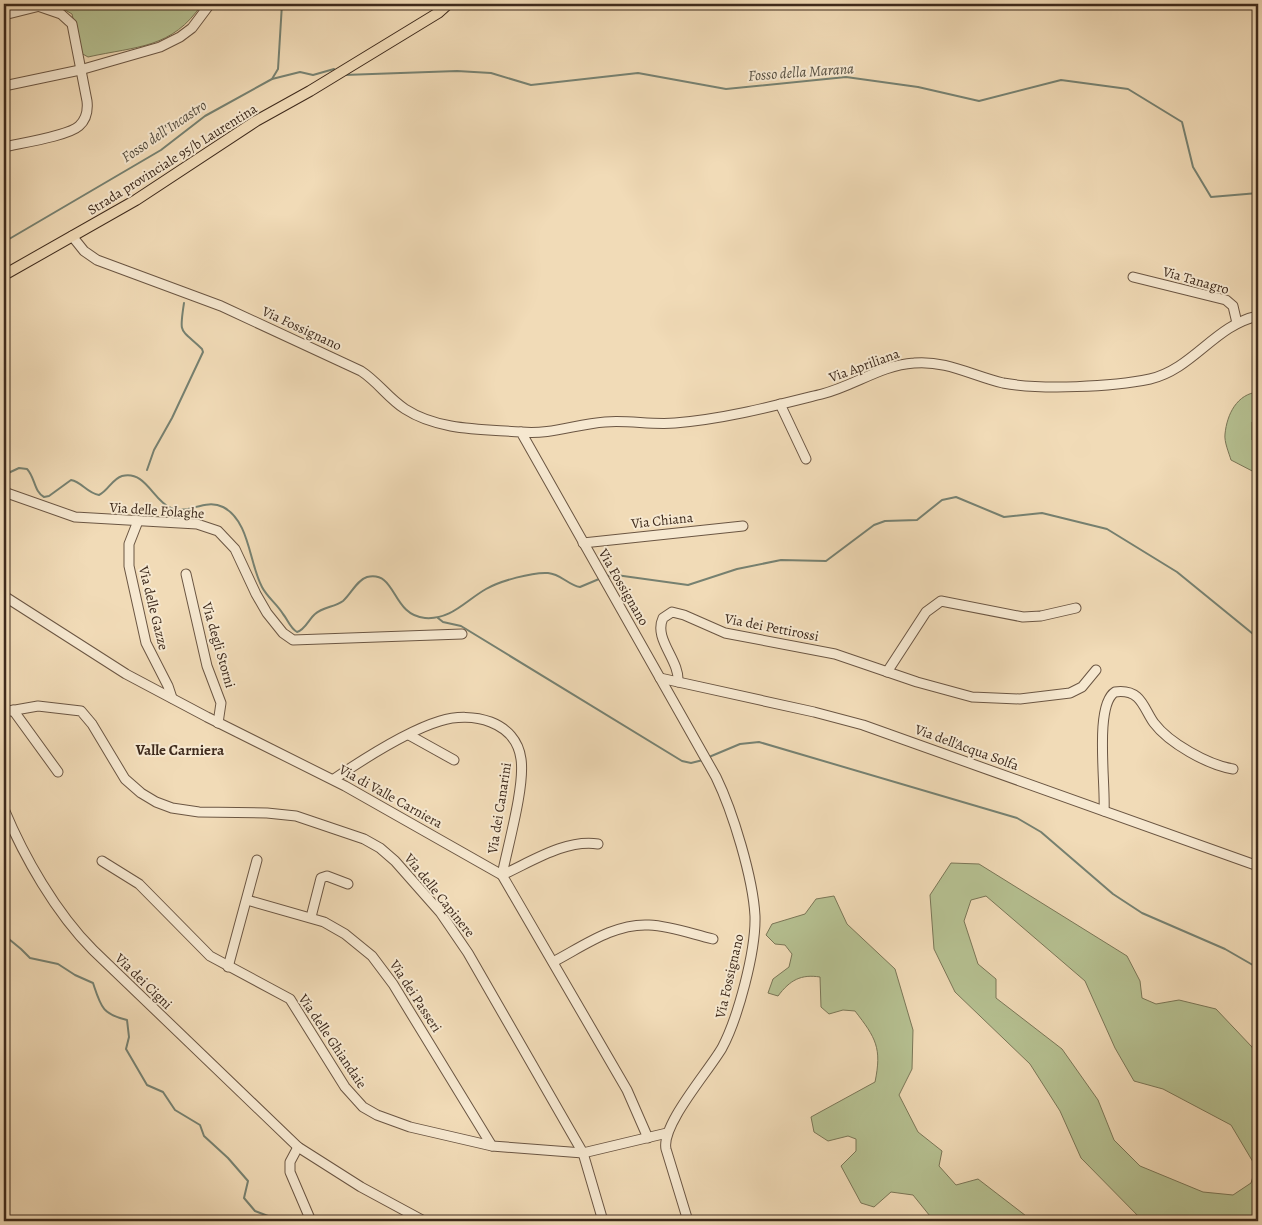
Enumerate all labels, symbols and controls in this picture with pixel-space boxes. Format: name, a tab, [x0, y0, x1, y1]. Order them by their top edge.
water label: Fosso della Marana	[747, 58, 855, 86]
water label: Fosso dell'Incastro	[117, 95, 211, 167]
street label: Strada provinciale 95/b Laurentina	[84, 99, 261, 220]
street label: Via Tanagro	[1160, 262, 1231, 299]
street label: Via Fossignano	[258, 301, 345, 355]
street label: Via Apriliana	[825, 344, 903, 387]
street label: Via delle Folaghe	[108, 498, 205, 523]
street label: Via Chiana	[629, 508, 694, 533]
street label: Via Fossignano	[593, 544, 653, 629]
street label: Via delle Gazze	[134, 563, 173, 652]
street label: Via degli Storni	[197, 599, 240, 690]
street label: Via dei Pettirossi	[722, 609, 821, 646]
street label: Via dell'Acqua Solfa	[911, 720, 1022, 775]
district label: Valle Carniera	[135, 740, 225, 760]
street label: Via di Valle Carniera	[335, 760, 446, 833]
street label: Via dei Canarini	[483, 761, 516, 856]
street label: Via delle Capinere	[399, 849, 479, 941]
street label: Via Fossignano	[710, 932, 748, 1021]
street label: Via dei Cigni	[110, 949, 176, 1014]
street label: Via dei Passeri	[385, 956, 446, 1036]
street label: Via delle Ghiandaie	[293, 990, 371, 1092]

